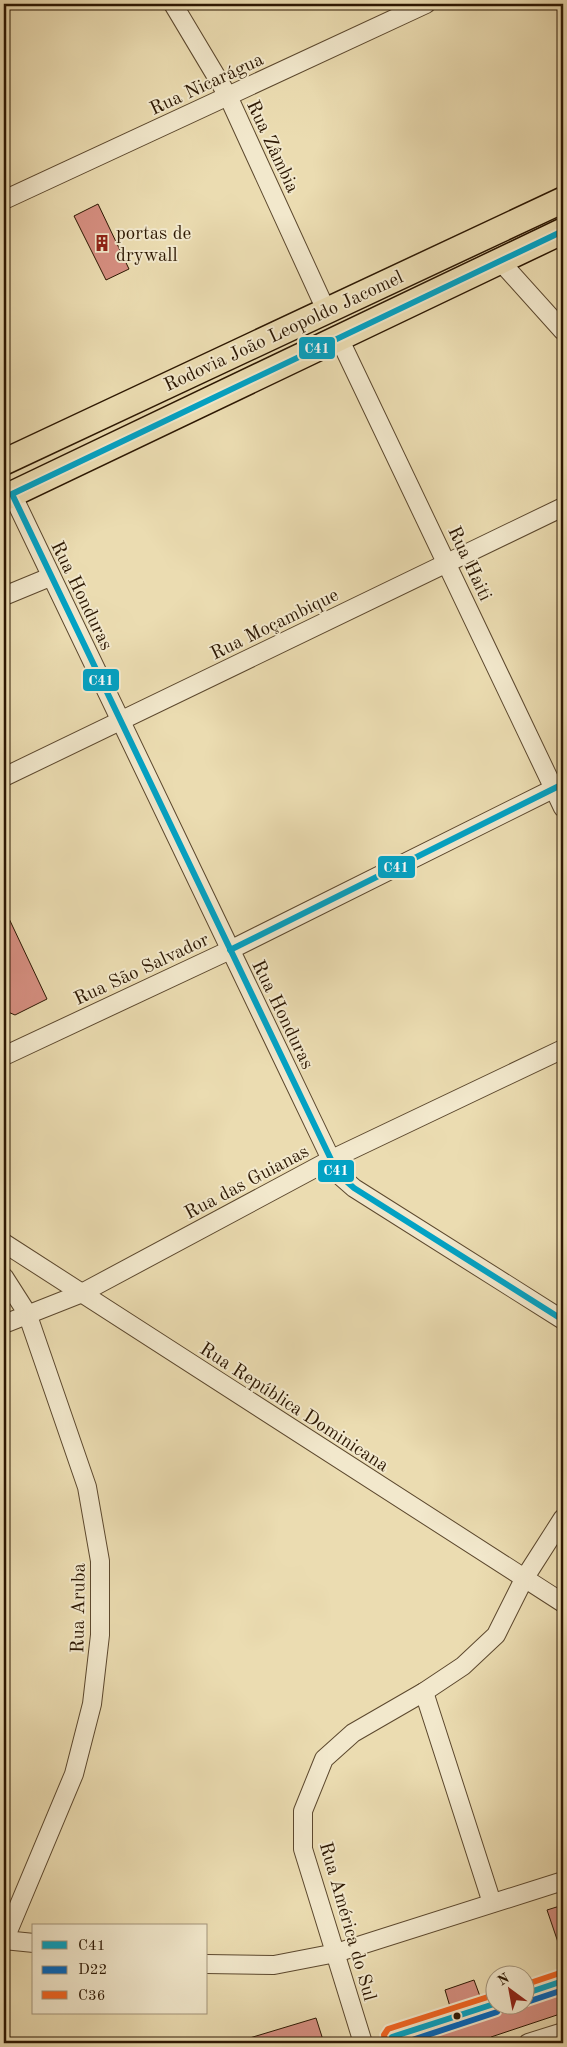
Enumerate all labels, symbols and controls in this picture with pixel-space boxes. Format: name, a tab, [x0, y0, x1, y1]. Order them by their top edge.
street label: Rua Nicarágua	[147, 50, 267, 120]
street label: Rua Zâmbia	[242, 98, 302, 197]
place label: portas de drywall	[116, 225, 191, 266]
building icon: portas de drywall	[92, 233, 112, 253]
street label: Rodovia João Leopoldo Jacomel	[162, 268, 407, 396]
line badge: C41	[298, 336, 336, 360]
text: C41	[304, 342, 330, 356]
street label: Rua Haiti	[443, 524, 494, 604]
street label: Rua Honduras	[46, 539, 115, 654]
street label: Rua Moçambique	[208, 586, 342, 664]
line badge: C41	[82, 668, 120, 692]
text: C41	[88, 674, 114, 688]
line badge: C41	[377, 855, 416, 879]
text: C41	[383, 861, 409, 875]
street label: Rua São Salvador	[72, 931, 213, 1010]
street label: Rua Honduras	[247, 958, 316, 1073]
street label: Rua das Guianas	[182, 1143, 312, 1224]
line badge: C41	[317, 1159, 355, 1183]
text: C41	[323, 1164, 349, 1178]
street label: Rua República Dominicana	[196, 1340, 392, 1477]
street label: Rua Aruba	[69, 1562, 90, 1653]
street label: Rua América do Sul	[315, 1840, 378, 2003]
legend	[32, 1924, 208, 2014]
text: C41	[78, 1939, 105, 1954]
text: D22	[78, 1963, 107, 1978]
north arrow	[484, 1964, 534, 2014]
text: N	[495, 1971, 512, 1989]
text: C36	[78, 1989, 105, 2004]
unlabelled marker	[452, 2011, 462, 2021]

